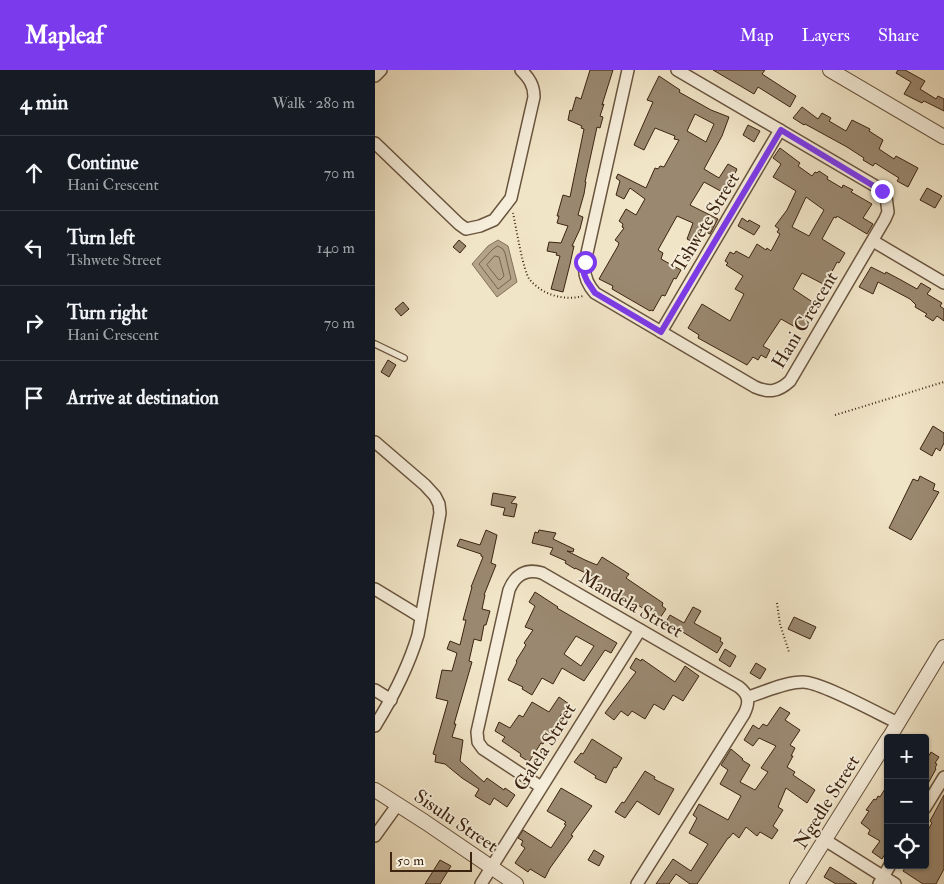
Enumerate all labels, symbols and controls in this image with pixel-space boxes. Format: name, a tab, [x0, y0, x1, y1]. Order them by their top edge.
text: Mapleaf	[25, 20, 104, 51]
text: Map	[740, 24, 774, 47]
text: Layers	[802, 24, 850, 47]
text: Share	[878, 24, 919, 47]
text: 4 min	[20, 89, 68, 116]
text: Walk · 280 m	[272, 93, 355, 113]
text: Continue	[67, 151, 138, 175]
icon: ahead	[20, 159, 48, 187]
text: 70 m	[324, 163, 355, 183]
street label: Tshwete Street	[667, 168, 745, 276]
text: Hani Crescent	[67, 175, 159, 195]
route end	[871, 180, 894, 203]
text: Turn left	[67, 226, 135, 250]
icon: left	[20, 234, 48, 262]
text: 140 m	[317, 238, 355, 258]
text: Tshwete Street	[67, 250, 161, 270]
route start	[574, 251, 597, 274]
street label: Hani Crescent	[767, 267, 843, 373]
text: Turn right	[67, 301, 147, 325]
icon: right	[20, 309, 48, 337]
text: 70 m	[324, 313, 355, 333]
text: Hani Crescent	[67, 325, 159, 345]
icon: arrive	[20, 384, 48, 412]
text: Arrive at destination	[67, 386, 219, 410]
street label: Mandela Street	[575, 565, 687, 643]
street label: Galela Street	[509, 699, 581, 795]
map controls	[884, 734, 929, 869]
button: +	[884, 734, 929, 779]
street label: Ngedle Street	[789, 751, 865, 853]
button: −	[884, 779, 929, 824]
street label: Sisulu Street	[409, 784, 503, 858]
button: locate	[884, 824, 929, 869]
scale bar	[390, 849, 473, 872]
text: 50 m	[397, 852, 424, 869]

